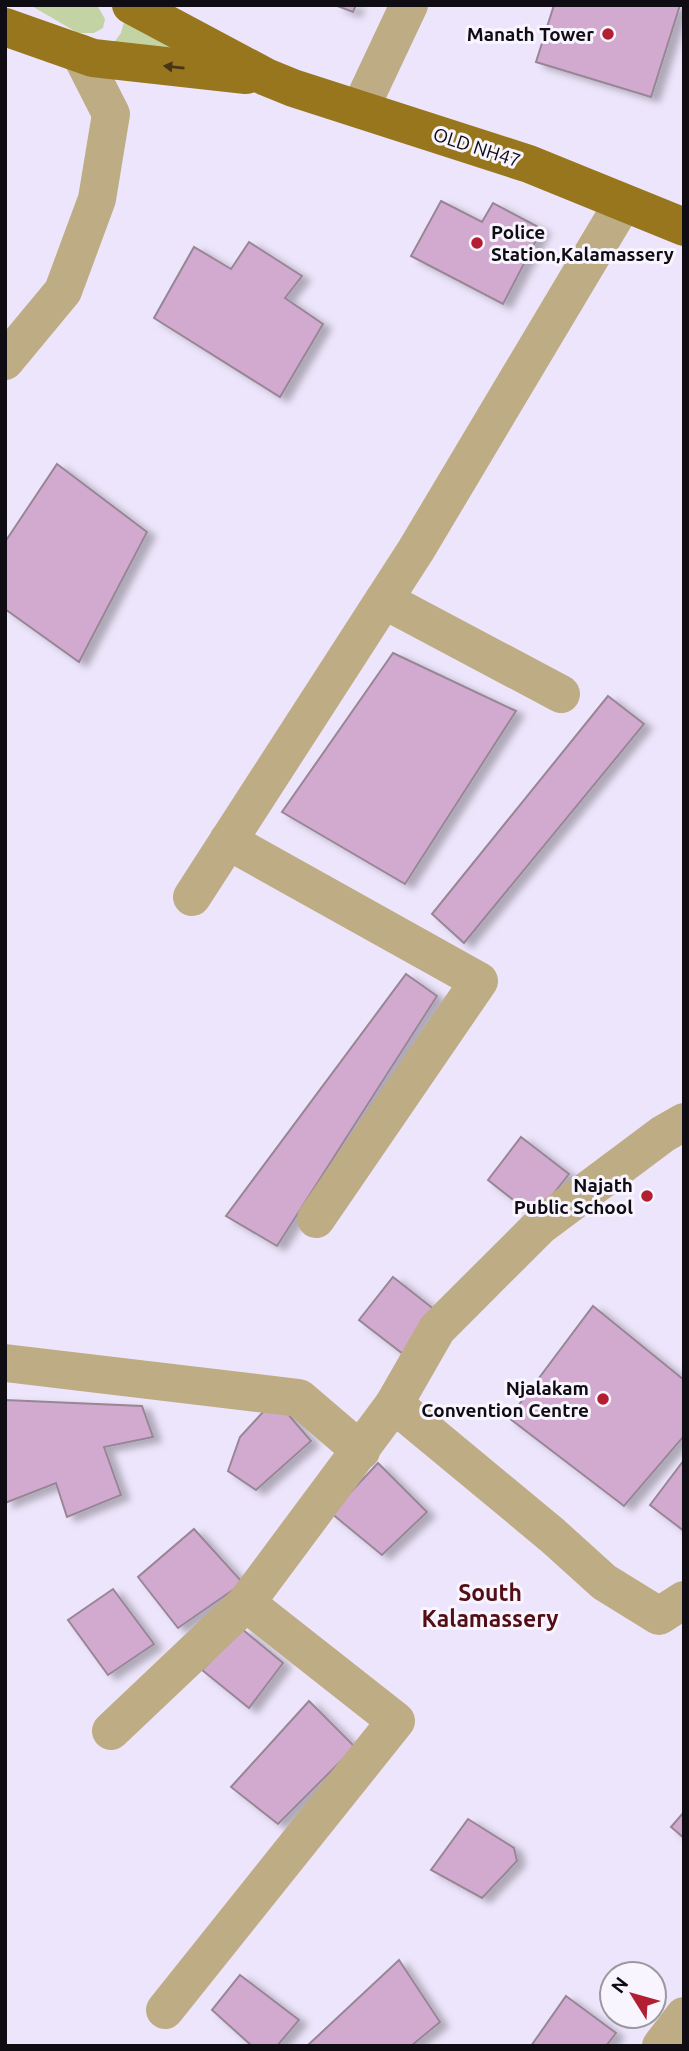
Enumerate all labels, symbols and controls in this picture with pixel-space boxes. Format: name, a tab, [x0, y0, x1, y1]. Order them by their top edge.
place label: Manath Tower	[467, 23, 594, 45]
marker: Manath Tower	[600, 26, 616, 42]
one-way arrow	[163, 61, 185, 72]
street label: OLD NH47	[431, 123, 523, 171]
place label: Police Station,Kalamassery	[491, 221, 674, 265]
marker: Police Station,Kalamassery	[469, 235, 485, 251]
place label: Najath Public School	[514, 1174, 633, 1218]
marker: Najath Public School	[639, 1188, 655, 1204]
place label: Njalakam Convention Centre	[421, 1377, 589, 1421]
marker: Njalakam Convention Centre	[595, 1391, 611, 1407]
district label: South Kalamassery	[422, 1580, 558, 1631]
north arrow	[598, 1960, 668, 2030]
text: N	[606, 1972, 632, 1997]

